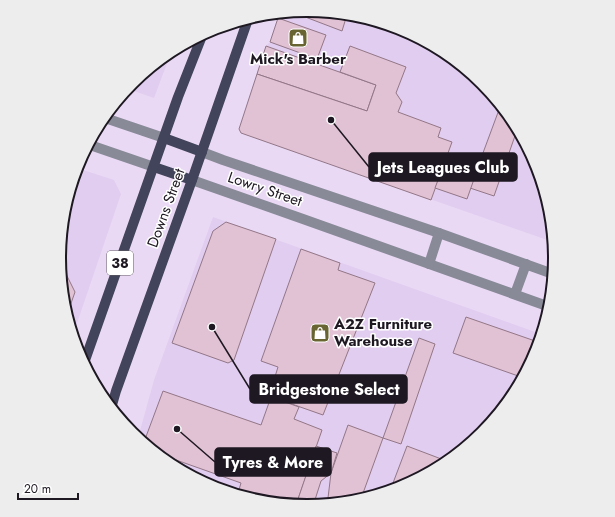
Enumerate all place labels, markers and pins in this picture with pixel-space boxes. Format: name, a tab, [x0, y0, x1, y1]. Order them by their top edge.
shop icon: Mick's Barber	[287, 27, 309, 49]
place label: Mick's Barber	[250, 48, 347, 70]
callout: Jets Leagues Club	[369, 153, 517, 181]
place label: A2Z Furniture Warehouse	[333, 313, 433, 352]
shop icon: A2Z Furniture Warehouse	[309, 322, 331, 344]
callout: Bridgestone Select	[250, 375, 407, 403]
callout: Tyres & More	[215, 448, 331, 476]

